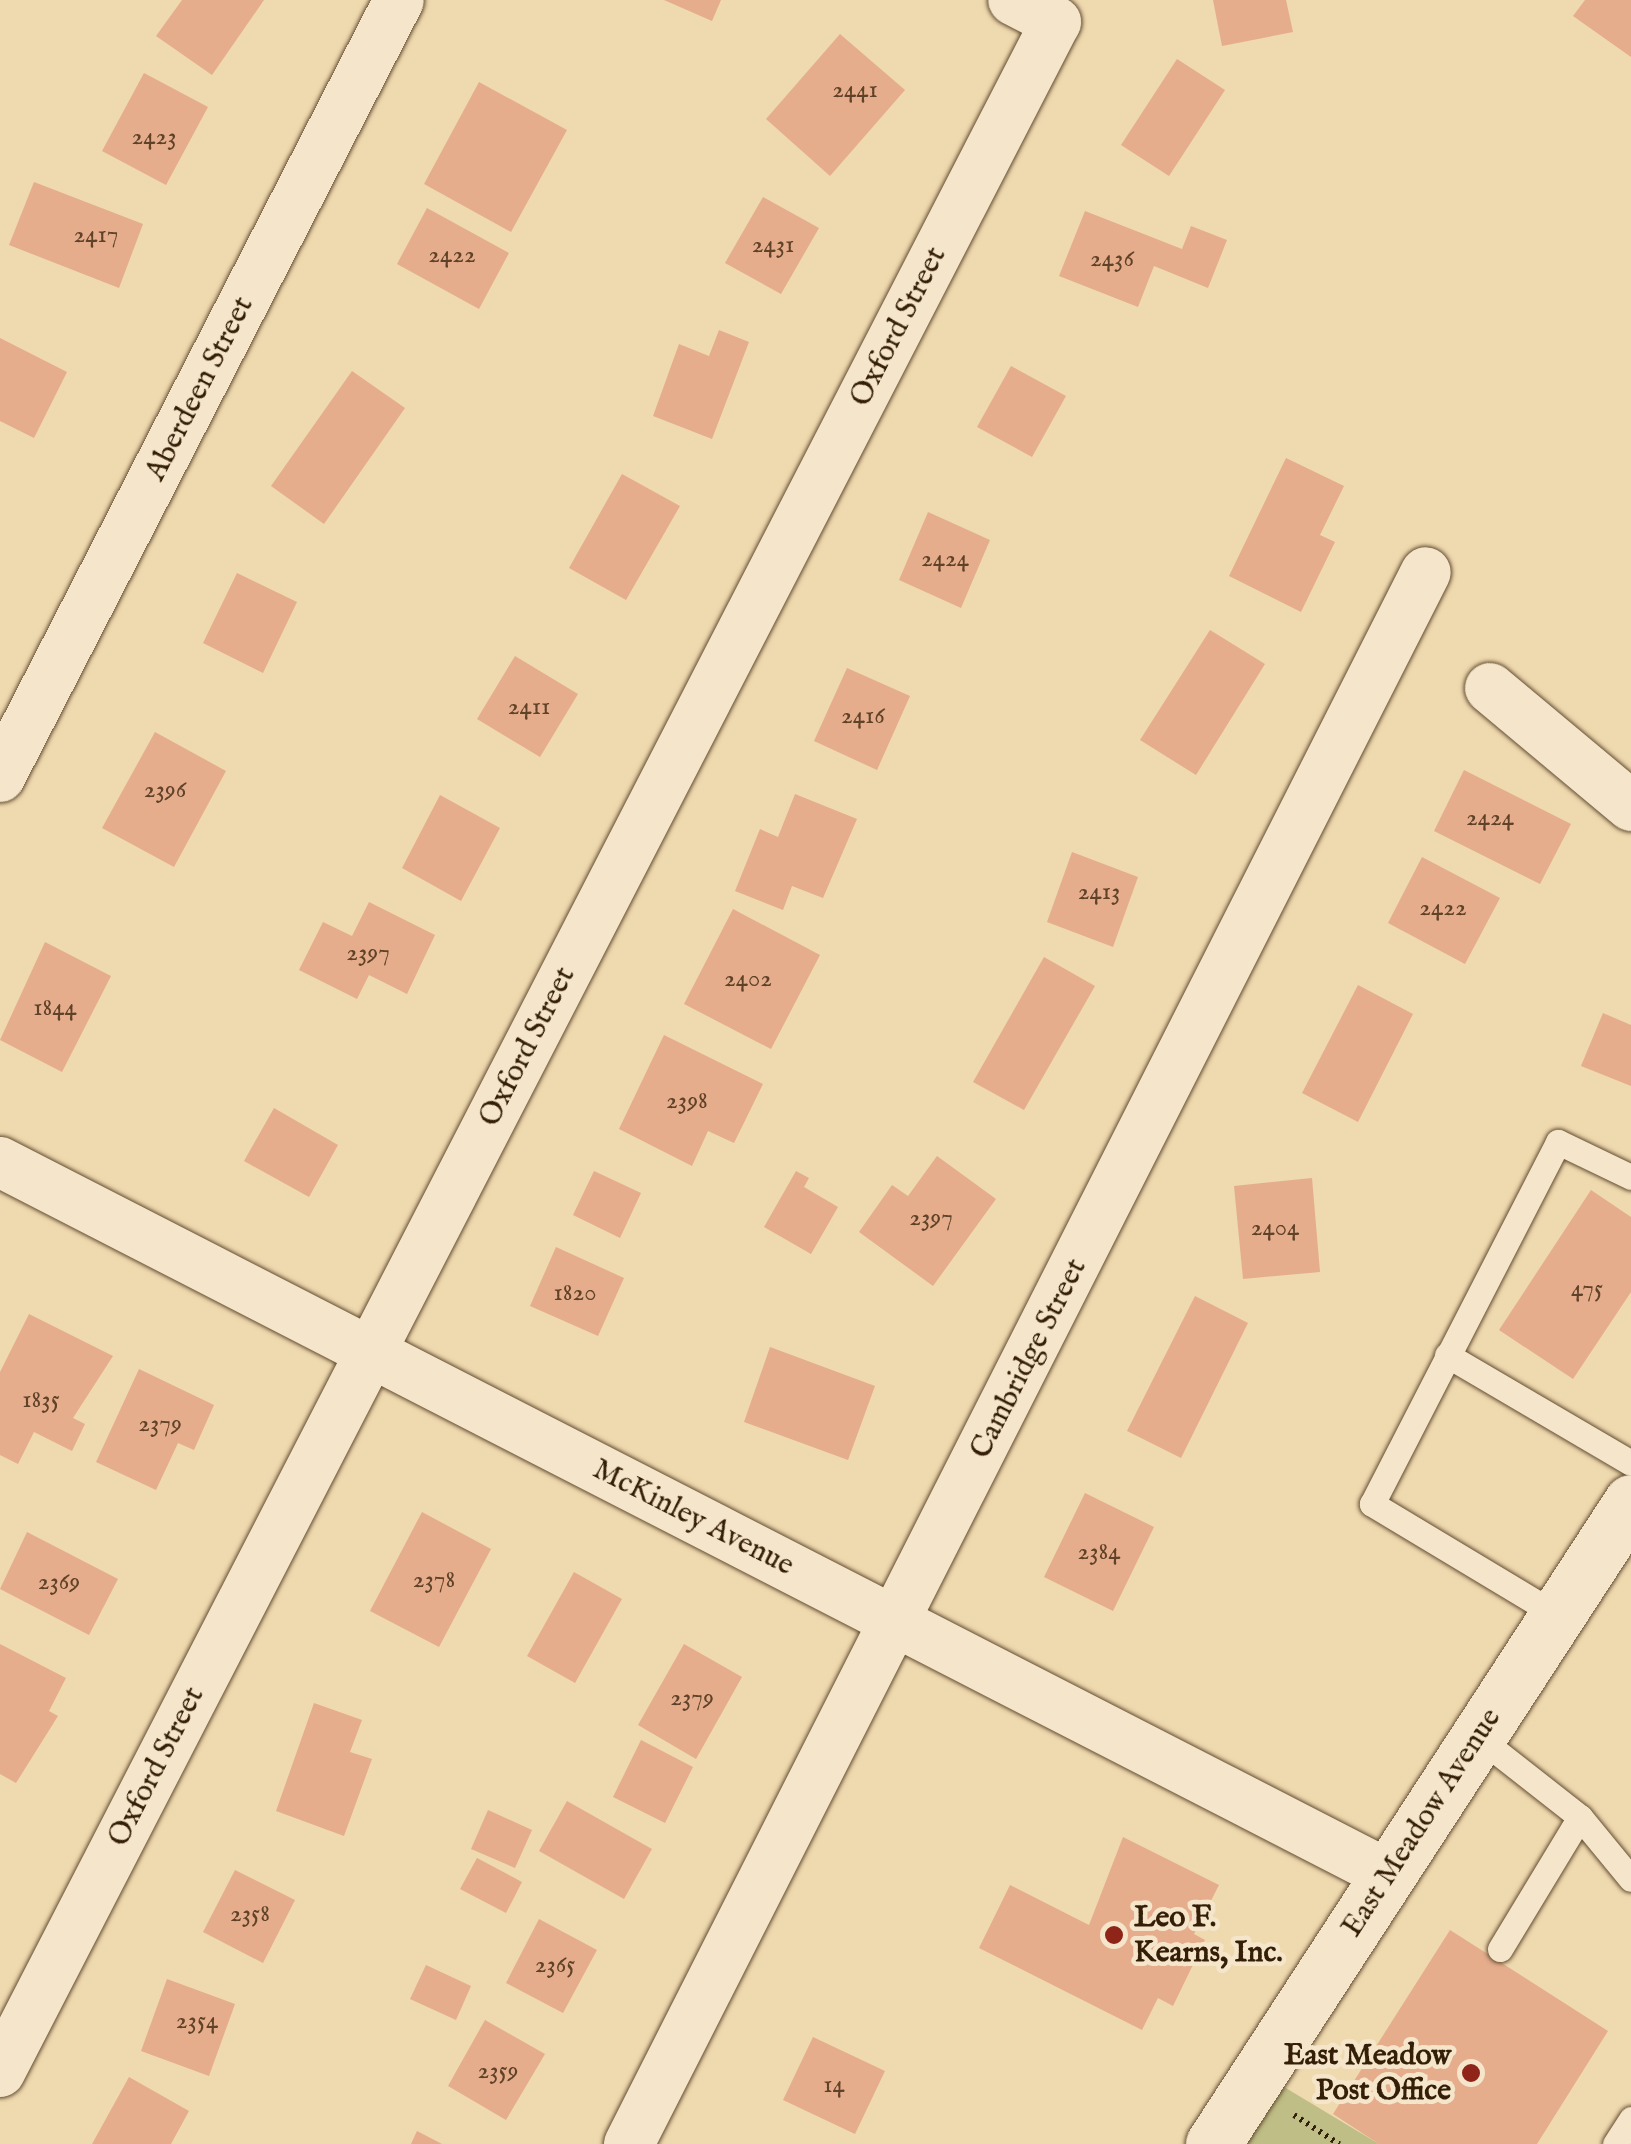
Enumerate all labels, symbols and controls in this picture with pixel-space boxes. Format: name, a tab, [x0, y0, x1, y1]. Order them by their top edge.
house number: 2441	[832, 75, 878, 105]
house number: 2423	[131, 122, 177, 152]
house number: 2417	[74, 220, 118, 250]
house number: 2431	[752, 230, 794, 260]
house number: 2422	[428, 240, 476, 270]
street label: Oxford Street	[843, 241, 955, 413]
house number: 2436	[1090, 244, 1134, 274]
street label: Aberdeen Street	[138, 291, 262, 487]
house number: 2424	[921, 544, 969, 574]
house number: 2411	[508, 692, 550, 722]
house number: 2416	[841, 701, 885, 731]
house number: 2396	[144, 775, 186, 805]
house number: 2424	[1466, 803, 1514, 833]
house number: 2413	[1078, 877, 1120, 907]
house number: 2422	[1419, 893, 1467, 923]
house number: 2397	[346, 938, 390, 968]
street label: Oxford Street	[472, 961, 584, 1133]
house number: 2402	[724, 964, 772, 994]
house number: 1844	[33, 993, 77, 1023]
house number: 2398	[666, 1086, 708, 1116]
house number: 2397	[909, 1203, 953, 1233]
house number: 2404	[1251, 1213, 1299, 1243]
street label: Cambridge Street	[963, 1253, 1095, 1465]
house number: 475	[1571, 1274, 1603, 1304]
house number: 1820	[553, 1278, 597, 1308]
house number: 1835	[22, 1385, 60, 1415]
house number: 2379	[138, 1409, 182, 1439]
street label: McKinley Avenue	[586, 1452, 800, 1584]
house number: 2384	[1077, 1537, 1121, 1567]
house number: 2378	[413, 1565, 455, 1595]
house number: 2369	[38, 1567, 80, 1597]
street label: Oxford Street	[101, 1681, 213, 1853]
house number: 2379	[670, 1683, 714, 1713]
street label: East Meadow Avenue	[1335, 1702, 1509, 1944]
house number: 2358	[230, 1899, 270, 1929]
place label: Leo F. Kearns, Inc.	[1134, 1900, 1283, 1970]
marker: Leo F. Kearns, Inc.	[1103, 1924, 1125, 1946]
house number: 2365	[535, 1950, 575, 1980]
house number: 2354	[176, 2006, 218, 2036]
place label: East Meadow Post Office	[1284, 2038, 1451, 2108]
house number: 2359	[477, 2056, 519, 2086]
marker: East Meadow Post Office	[1460, 2062, 1482, 2084]
house number: 14	[823, 2070, 845, 2100]

